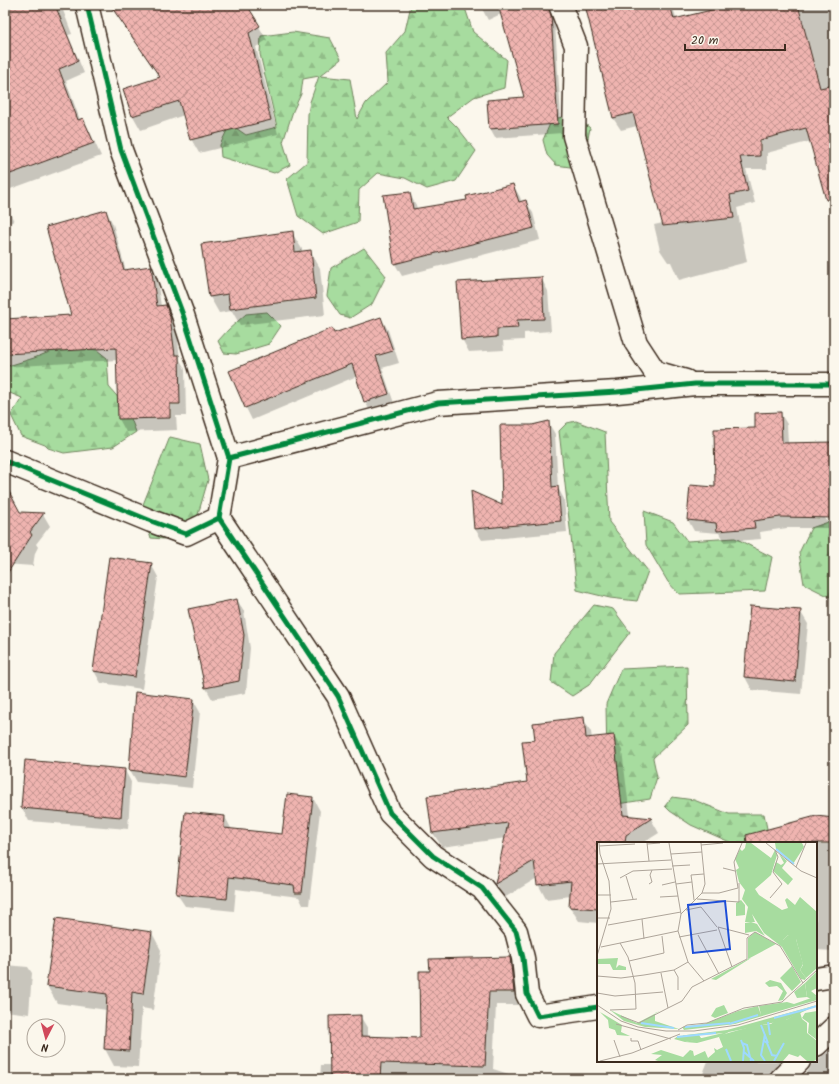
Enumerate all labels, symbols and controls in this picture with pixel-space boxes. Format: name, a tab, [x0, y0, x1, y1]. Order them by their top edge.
scale bar	[685, 26, 785, 52]
text: 20 m	[691, 31, 719, 50]
inset map	[597, 842, 817, 1062]
north arrow	[26, 1018, 66, 1058]
text: N	[41, 1038, 49, 1056]

